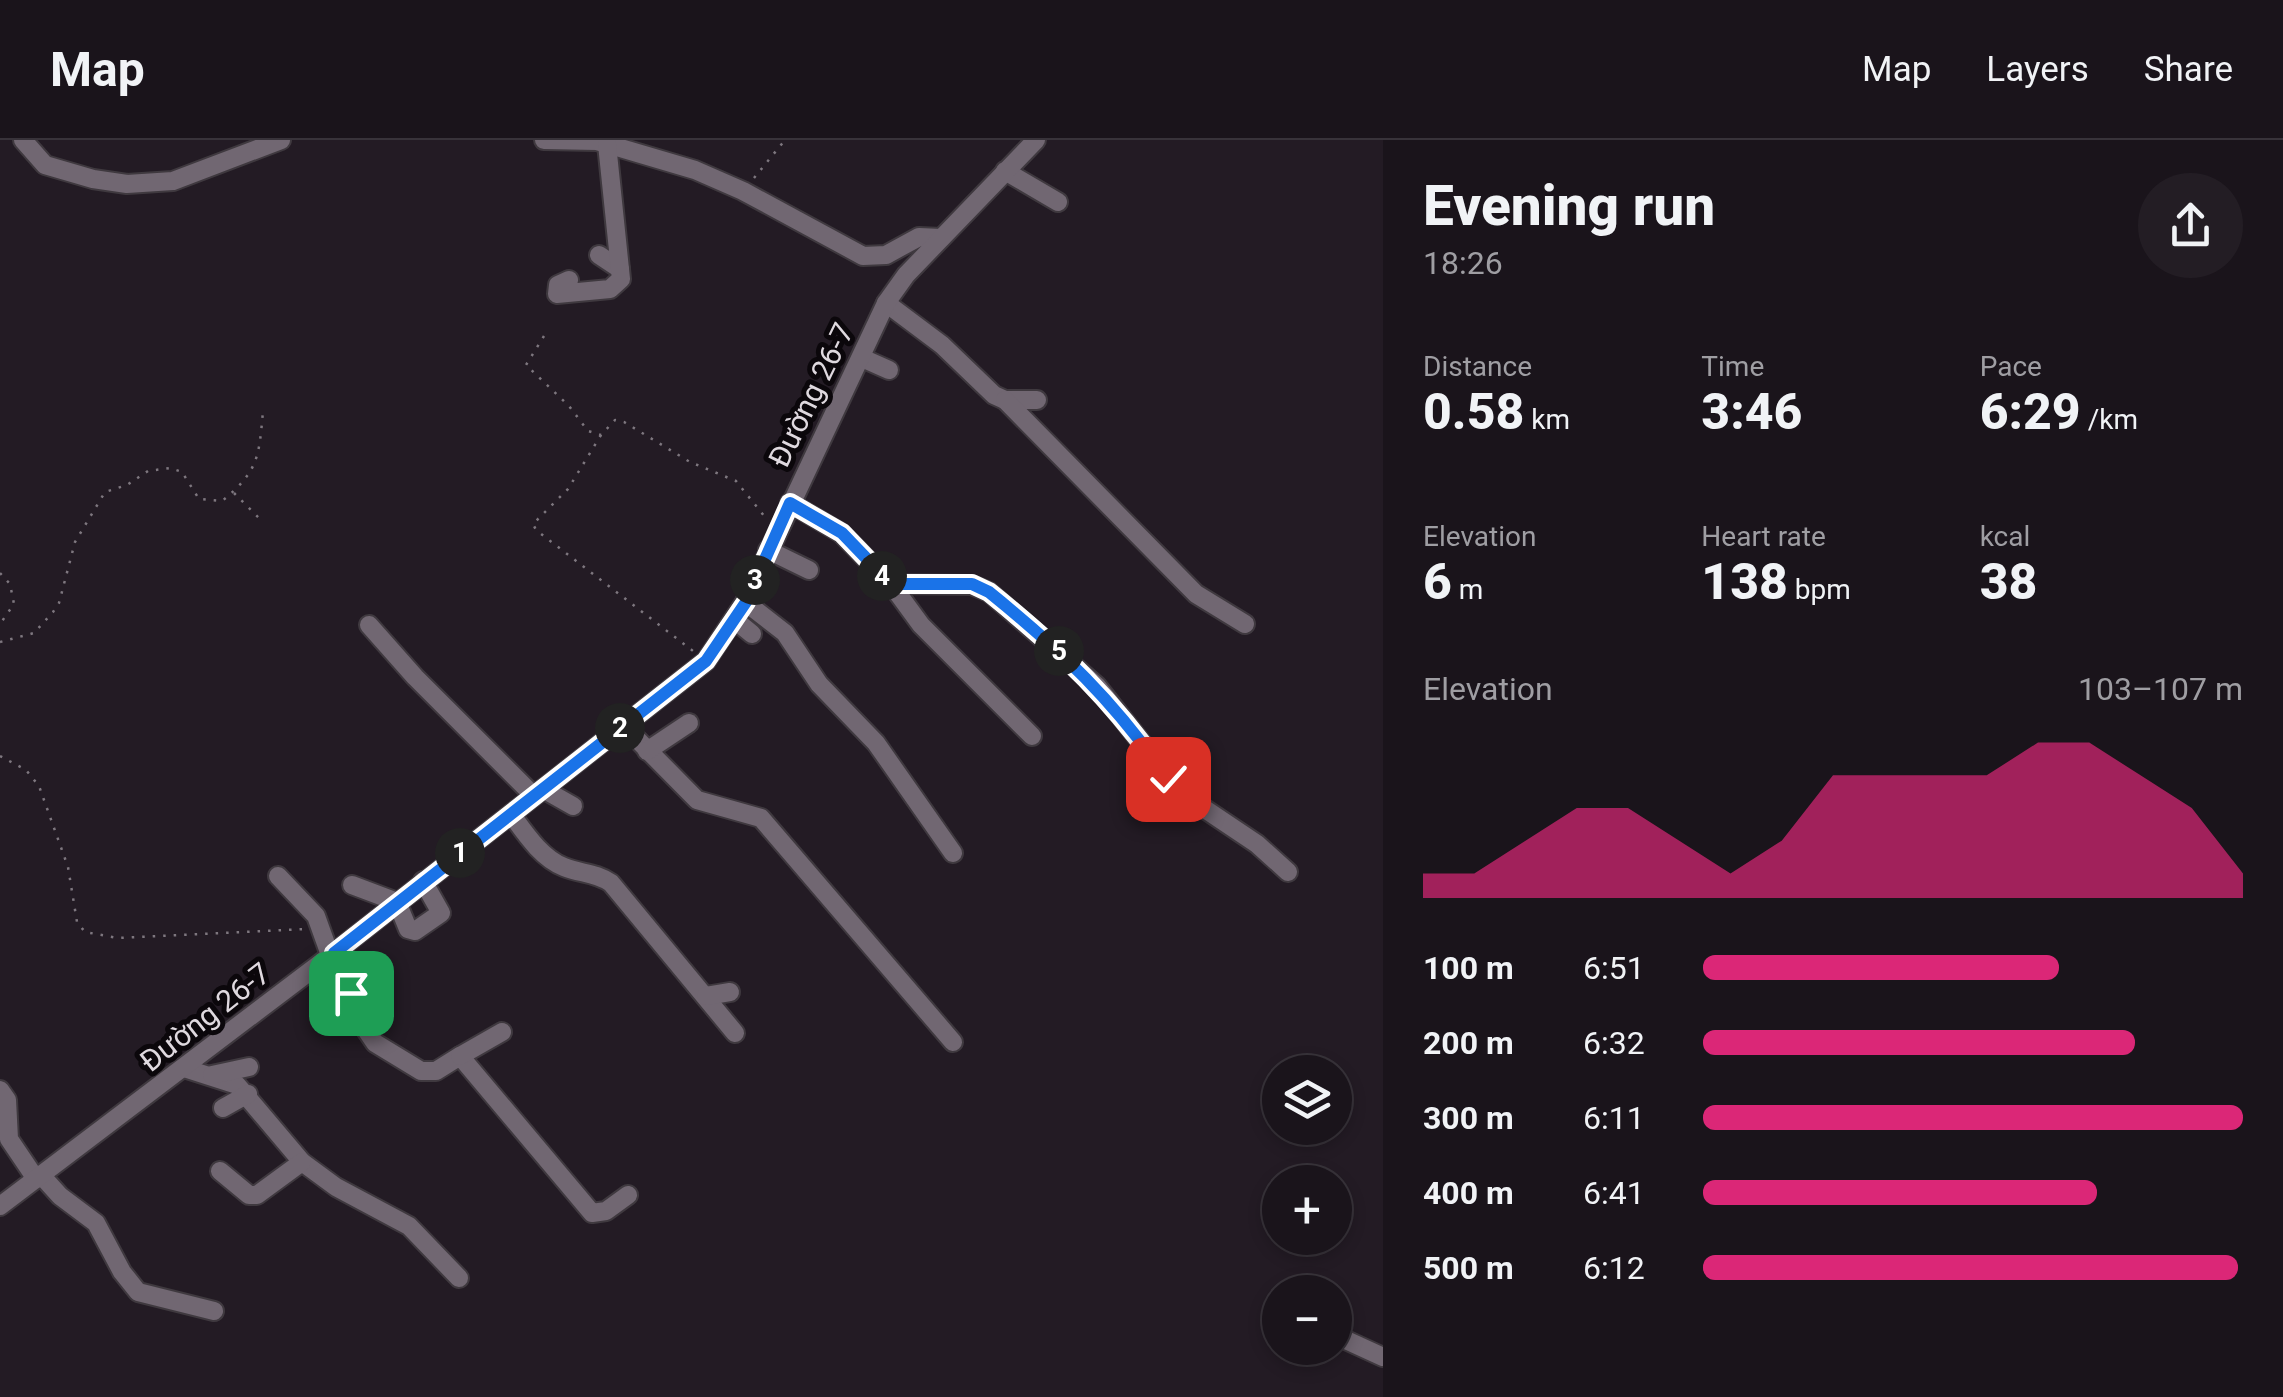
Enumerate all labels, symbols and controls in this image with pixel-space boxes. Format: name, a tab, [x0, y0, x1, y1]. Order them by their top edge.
text: Map	[50, 41, 145, 98]
text: Map	[1862, 49, 1931, 90]
text: Layers	[1986, 49, 2089, 90]
text: Share	[2144, 49, 2233, 90]
button: share	[2138, 173, 2243, 278]
text: Evening run	[1423, 174, 1715, 238]
text: 18:26	[1423, 244, 1503, 282]
street label: Đường 26-7	[761, 317, 861, 473]
text: Distance	[1423, 350, 1532, 383]
text: Time	[1701, 350, 1764, 383]
text: Pace	[1980, 350, 2042, 383]
text: 0.58	[1423, 383, 1524, 441]
text: 3:46	[1701, 383, 1802, 441]
text: 6:29	[1980, 383, 2081, 441]
text: km	[1524, 403, 1570, 436]
text: /km	[2081, 403, 2138, 436]
text: Elevation	[1423, 520, 1536, 553]
text: Heart rate	[1701, 520, 1826, 553]
text: kcal	[1980, 520, 2030, 553]
pin: 4	[857, 551, 907, 601]
text: 6	[1423, 553, 1452, 611]
text: 138	[1701, 553, 1788, 611]
text: 38	[1980, 553, 2037, 611]
pin: 3	[730, 555, 780, 605]
text: 4	[874, 559, 890, 592]
text: 3	[747, 563, 763, 596]
text: m	[1452, 573, 1483, 606]
text: bpm	[1788, 573, 1851, 606]
pin: 5	[1034, 626, 1084, 676]
text: 5	[1051, 634, 1067, 667]
text: Elevation	[1423, 670, 1553, 708]
text: 103–107 m	[2078, 670, 2243, 708]
pin: 2	[595, 703, 645, 753]
text: 2	[612, 711, 628, 744]
pin	[1126, 737, 1211, 822]
icon: check	[1141, 752, 1196, 807]
pin: 1	[435, 828, 485, 878]
text: 1	[452, 836, 468, 869]
text: 100 m	[1423, 949, 1514, 987]
text: 6:51	[1583, 949, 1645, 987]
pin	[309, 951, 394, 1036]
street label: Đường 26-7	[133, 955, 277, 1079]
icon: arrive	[324, 966, 379, 1021]
text: 200 m	[1423, 1024, 1514, 1062]
text: 6:32	[1583, 1024, 1645, 1062]
map controls	[1262, 1055, 1352, 1365]
button: layers	[1262, 1055, 1352, 1145]
text: 300 m	[1423, 1099, 1514, 1137]
text: 6:11	[1583, 1099, 1645, 1137]
button: +	[1262, 1165, 1352, 1255]
text: 400 m	[1423, 1174, 1514, 1212]
text: 6:41	[1583, 1174, 1645, 1212]
text: 500 m	[1423, 1249, 1514, 1287]
text: 6:12	[1583, 1249, 1645, 1287]
button: −	[1262, 1275, 1352, 1365]

